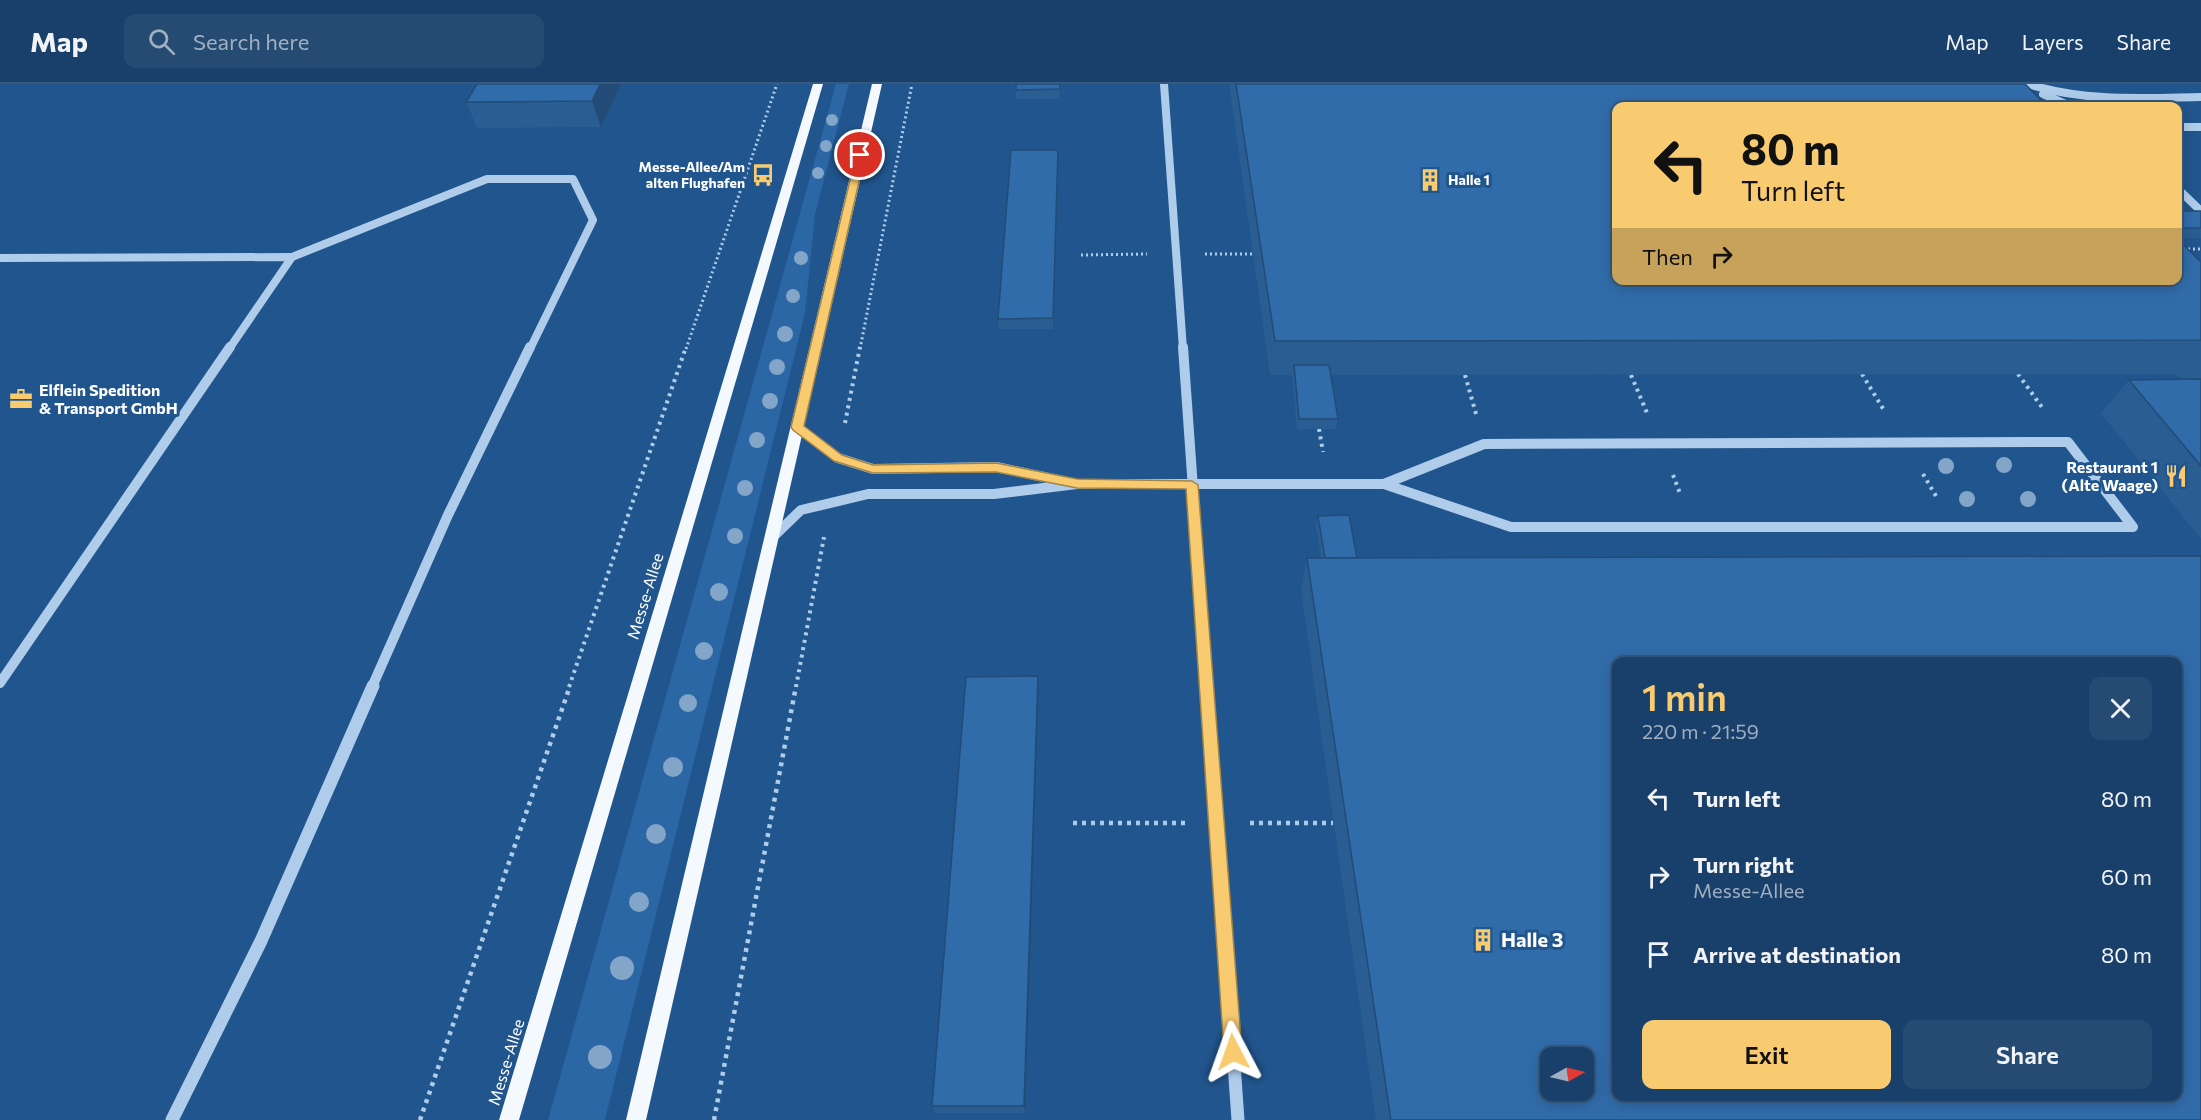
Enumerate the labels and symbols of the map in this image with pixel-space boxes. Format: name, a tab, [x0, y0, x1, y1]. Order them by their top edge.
pin	[834, 129, 885, 180]
place label: Messe-Allee/Am alten Flughafen	[639, 158, 745, 191]
bus stop icon: Messe-Allee/Am alten Flughafen	[750, 162, 776, 188]
building icon: Halle 1	[1417, 167, 1443, 193]
place label: Halle 1	[1448, 171, 1490, 188]
place label: Elflein Spedition & Transport GmbH	[39, 380, 178, 417]
office icon: Elflein Spedition & Transport GmbH	[8, 386, 34, 412]
place label: Restaurant 1 (Alte Waage)	[2062, 457, 2158, 494]
restaurant icon: Restaurant 1 (Alte Waage)	[2163, 463, 2189, 489]
street label: Messe-Allee	[622, 550, 667, 641]
building icon: Halle 3	[1470, 927, 1496, 953]
place label: Halle 3	[1501, 927, 1563, 951]
street label: Messe-Allee	[483, 1016, 528, 1107]
position arrow	[1201, 1020, 1265, 1084]
north arrow	[1540, 1047, 1594, 1101]

